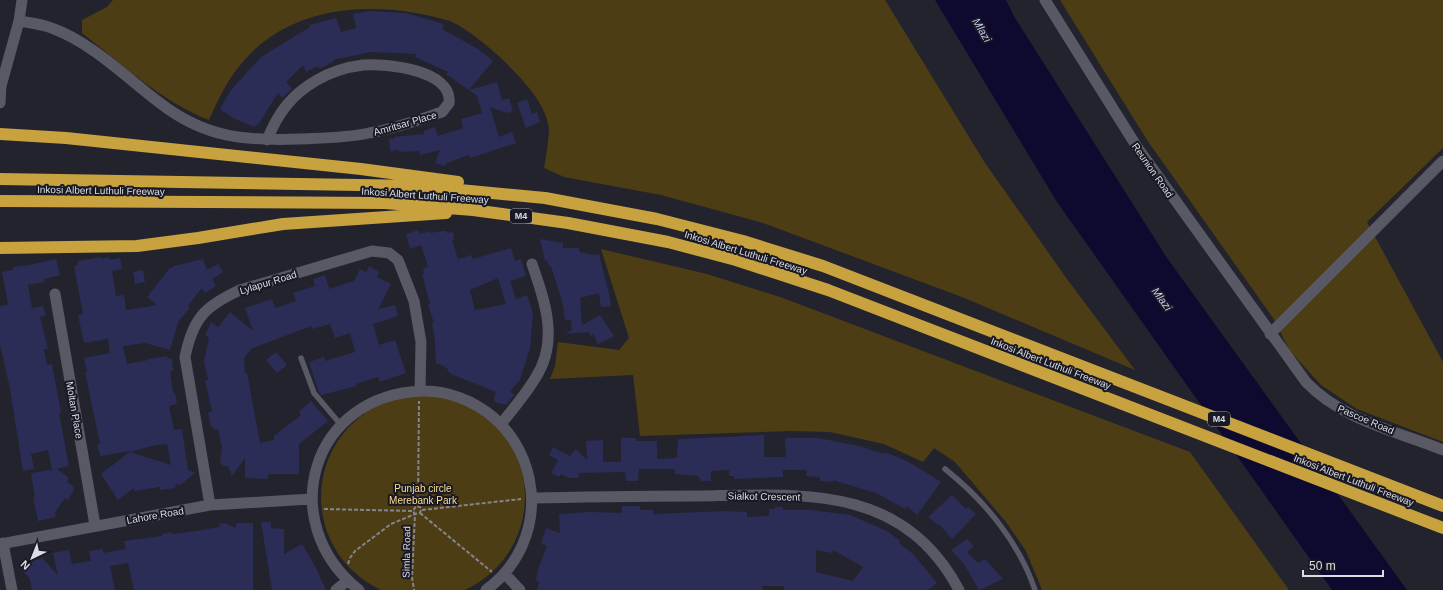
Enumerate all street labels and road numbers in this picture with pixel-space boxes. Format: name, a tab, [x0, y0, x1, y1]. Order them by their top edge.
street label: Amritsar Place	[372, 109, 438, 138]
street label: Reunion Road	[1130, 141, 1175, 200]
street label: Inkosi Albert Luthuli Freeway	[37, 184, 165, 197]
street label: Inkosi Albert Luthuli Freeway	[361, 186, 489, 205]
road number: M4	[510, 209, 532, 223]
street label: Inkosi Albert Luthuli Freeway	[683, 229, 809, 276]
street label: Lylapur Road	[238, 269, 298, 296]
street label: Inkosi Albert Luthuli Freeway	[989, 335, 1112, 392]
street label: Moltan Place	[64, 381, 85, 440]
street label: Pascoe Road	[1336, 403, 1396, 436]
road number: M4	[1208, 412, 1230, 426]
street label: Inkosi Albert Luthuli Freeway	[1292, 452, 1415, 509]
street label: Sialkot Crescent	[727, 490, 801, 503]
street label: Lahore Road	[126, 505, 185, 526]
street label: Simla Road	[401, 526, 412, 578]

